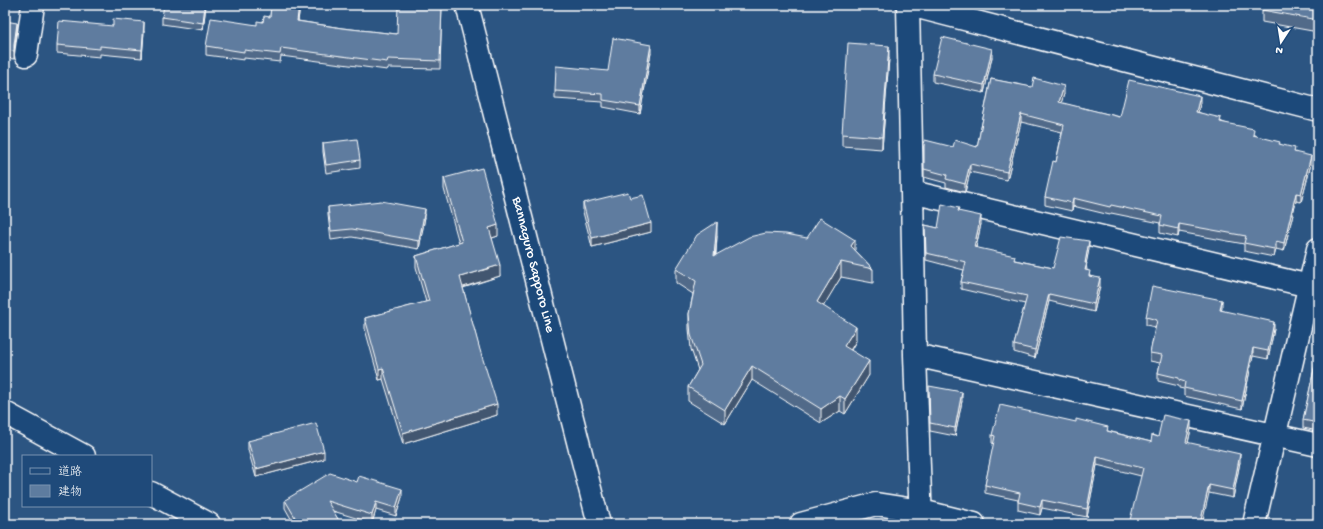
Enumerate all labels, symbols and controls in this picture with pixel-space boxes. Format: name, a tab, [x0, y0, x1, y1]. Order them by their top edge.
north arrow	[1261, 22, 1301, 62]
text: N	[1275, 43, 1284, 56]
street label: Bannaguro Sapporo Line	[507, 194, 559, 335]
legend	[22, 455, 152, 507]
text: 道路	[58, 465, 82, 480]
text: 建物	[58, 485, 82, 500]

